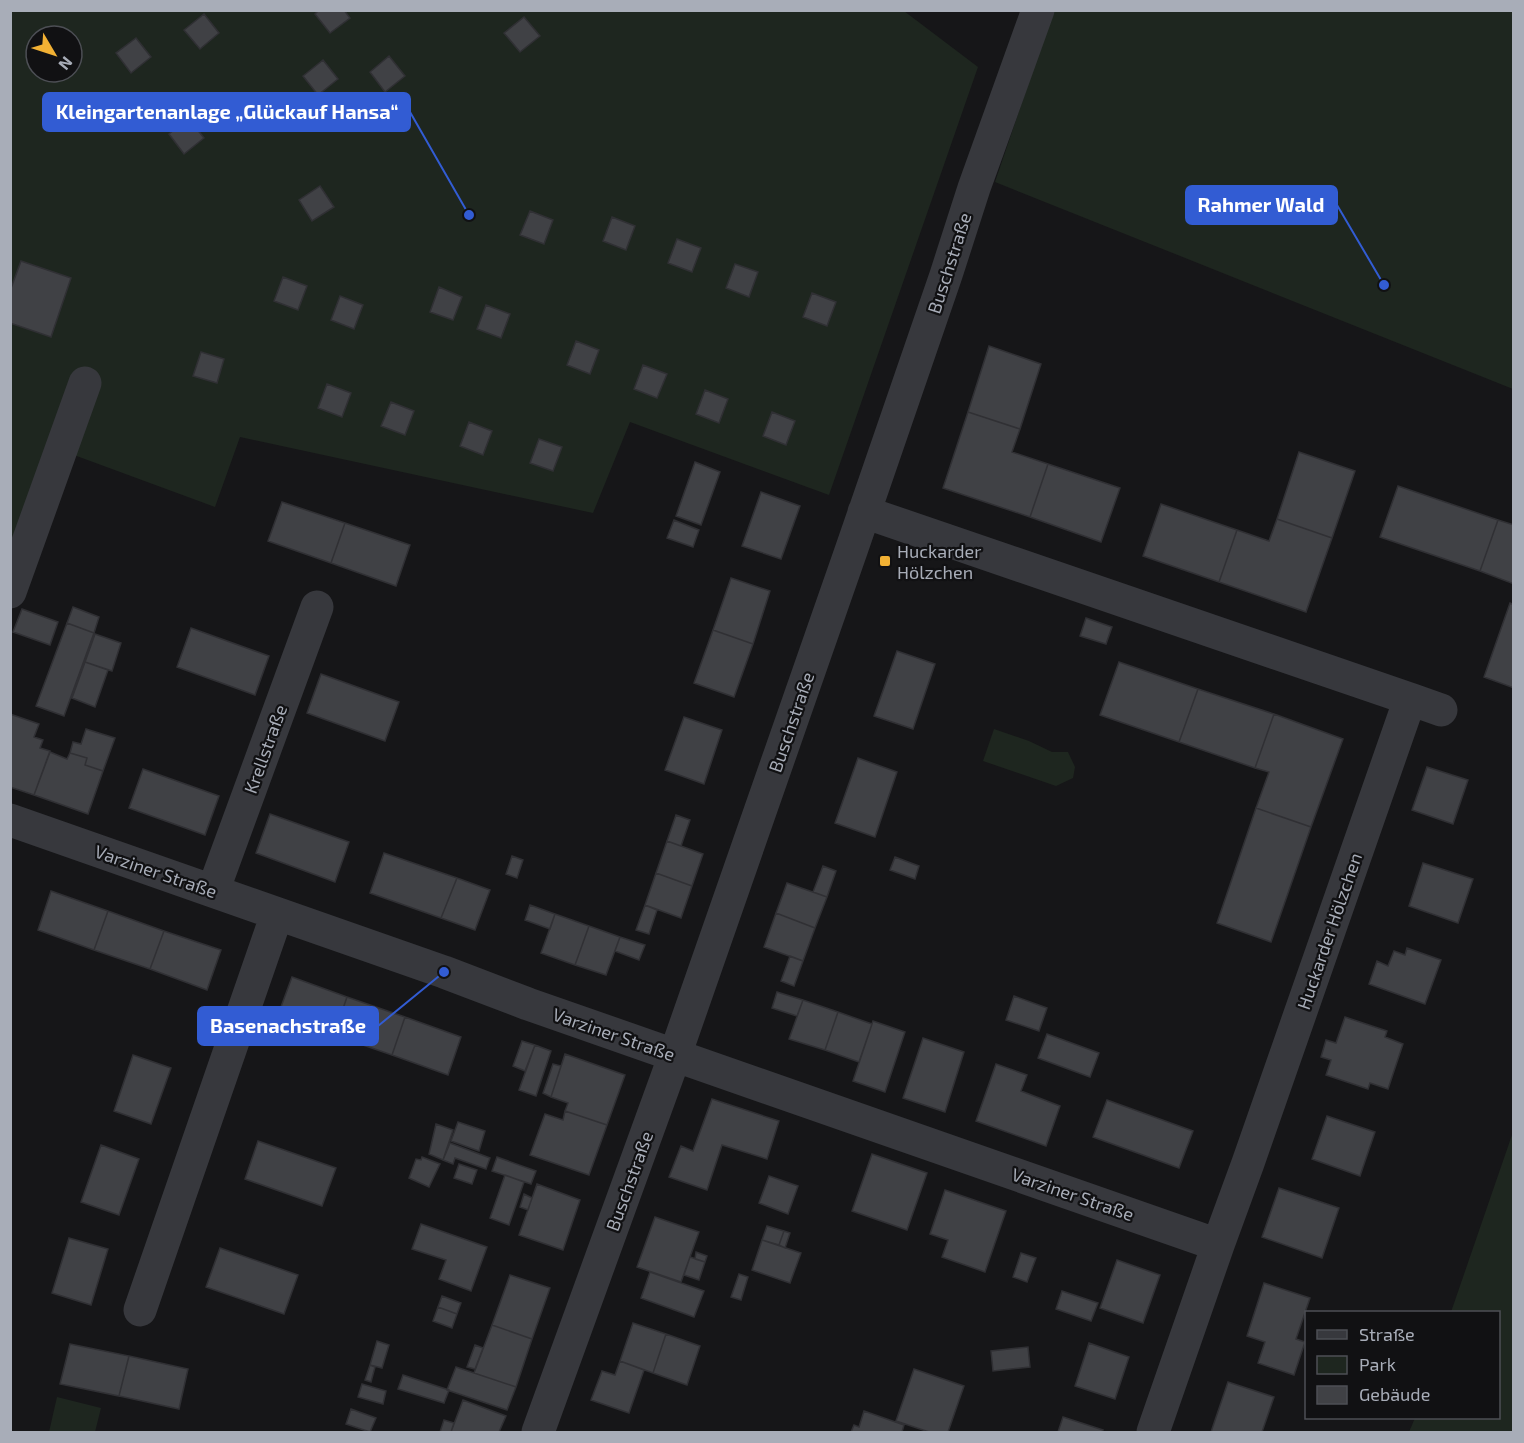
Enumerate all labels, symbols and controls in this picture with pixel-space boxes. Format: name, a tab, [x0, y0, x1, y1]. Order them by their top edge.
north arrow	[24, 24, 84, 84]
text: N	[55, 53, 77, 74]
callout: Kleingartenanlage „Glückauf Hansa“	[43, 93, 410, 131]
text: Kleingartenanlage „Glückauf Hansa“	[56, 99, 398, 123]
callout: Rahmer Wald	[1186, 186, 1337, 224]
text: Rahmer Wald	[1198, 192, 1324, 216]
street label: Buschstraße	[922, 210, 976, 316]
place label: Huckarder Hölzchen	[897, 540, 981, 583]
marker: Huckarder Hölzchen	[878, 554, 892, 568]
street label: Buschstraße	[764, 669, 818, 775]
street label: Krellstraße	[239, 702, 291, 796]
street label: Varziner Straße	[92, 840, 220, 902]
street label: Huckarder Hölzchen	[1292, 850, 1366, 1012]
street label: Varziner Straße	[550, 1003, 678, 1065]
callout: Basenachstraße	[198, 1007, 378, 1045]
text: Basenachstraße	[210, 1013, 366, 1037]
street label: Buschstraße	[601, 1128, 657, 1234]
street label: Varziner Straße	[1009, 1163, 1137, 1225]
legend	[1305, 1311, 1500, 1419]
text: Straße	[1359, 1323, 1415, 1345]
text: Park	[1359, 1353, 1396, 1375]
text: Gebäude	[1359, 1383, 1430, 1405]

